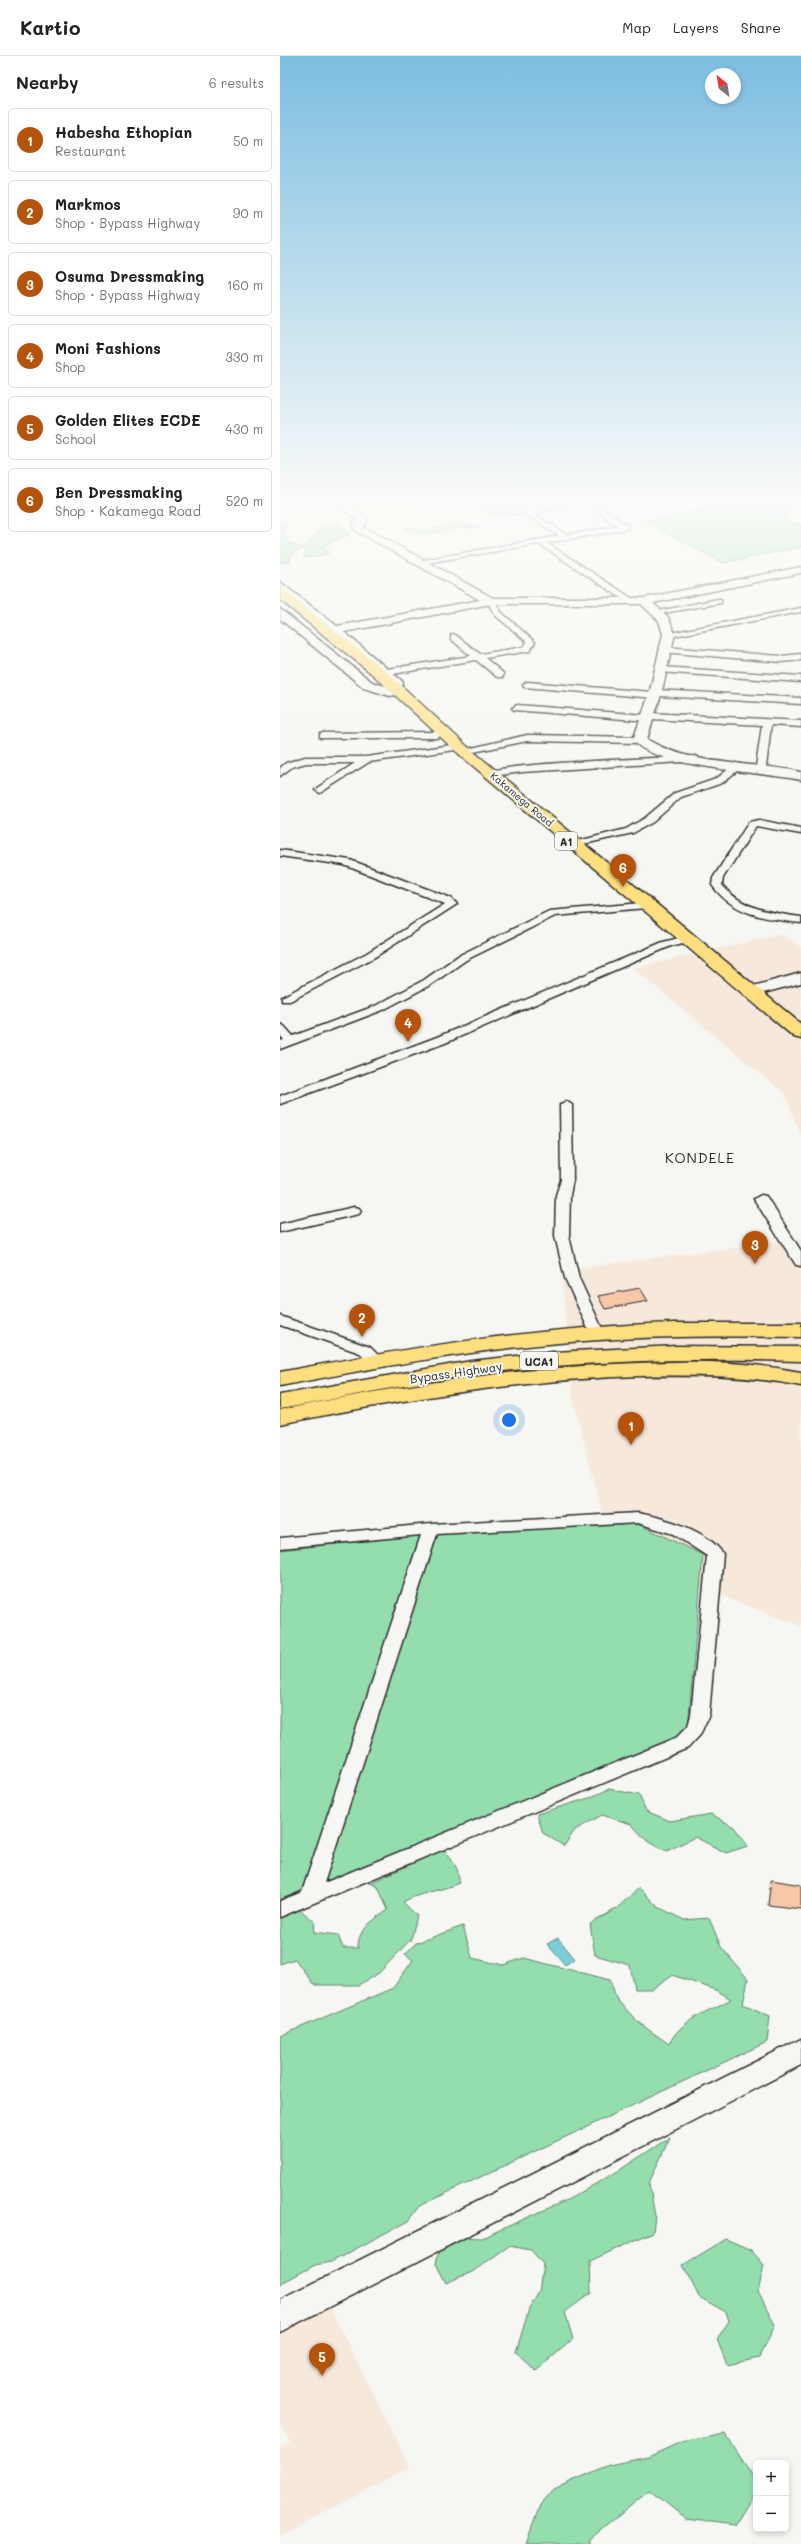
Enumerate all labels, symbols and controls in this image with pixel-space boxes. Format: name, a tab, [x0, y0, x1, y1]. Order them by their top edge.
text: Kartio	[20, 15, 80, 40]
text: Map	[622, 18, 651, 37]
text: Layers	[673, 18, 719, 37]
text: Share	[741, 18, 781, 37]
north arrow	[705, 68, 741, 104]
text: Nearby	[16, 71, 78, 93]
text: 6 results	[209, 74, 264, 91]
text: Habesha Ethopian	[55, 122, 192, 142]
text: 1	[27, 132, 33, 149]
text: 50 m	[233, 132, 263, 149]
text: Restaurant	[55, 142, 126, 159]
text: Markmos	[55, 194, 121, 214]
text: 2	[26, 204, 34, 221]
text: 90 m	[233, 204, 263, 221]
text: Shop · Bypass Highway	[55, 214, 200, 231]
text: Osuma Dressmaking	[55, 266, 204, 286]
text: 3	[26, 276, 34, 293]
text: 160 m	[227, 276, 263, 293]
text: Shop · Bypass Highway	[55, 286, 200, 303]
text: Moni Fashions	[55, 338, 161, 358]
text: 4	[26, 348, 34, 365]
text: 330 m	[225, 348, 263, 365]
text: Shop	[55, 358, 85, 375]
text: Golden Elites ECDE	[55, 410, 201, 430]
text: 5	[26, 420, 34, 437]
text: 430 m	[225, 420, 263, 437]
text: School	[55, 430, 96, 447]
text: Ben Dressmaking	[55, 482, 183, 502]
text: 6	[26, 492, 34, 509]
text: 520 m	[226, 492, 263, 509]
text: Shop · Kakamega Road	[55, 502, 201, 519]
street label: Kakamega Road	[488, 769, 556, 829]
road number: A1	[555, 832, 577, 850]
pin: 6	[610, 854, 636, 887]
pin: 4	[395, 1009, 421, 1042]
district label: KONDELE	[665, 1148, 735, 1167]
pin: 3	[742, 1231, 768, 1264]
pin: 2	[349, 1304, 375, 1337]
road number: UCA1	[520, 1352, 558, 1370]
street label: Bypass Highway	[409, 1358, 503, 1386]
your location	[499, 1410, 519, 1430]
pin: 1	[618, 1412, 644, 1445]
pin: 5	[309, 2343, 335, 2376]
map controls	[753, 2460, 789, 2532]
button: +	[753, 2460, 789, 2496]
button: −	[753, 2496, 789, 2532]

